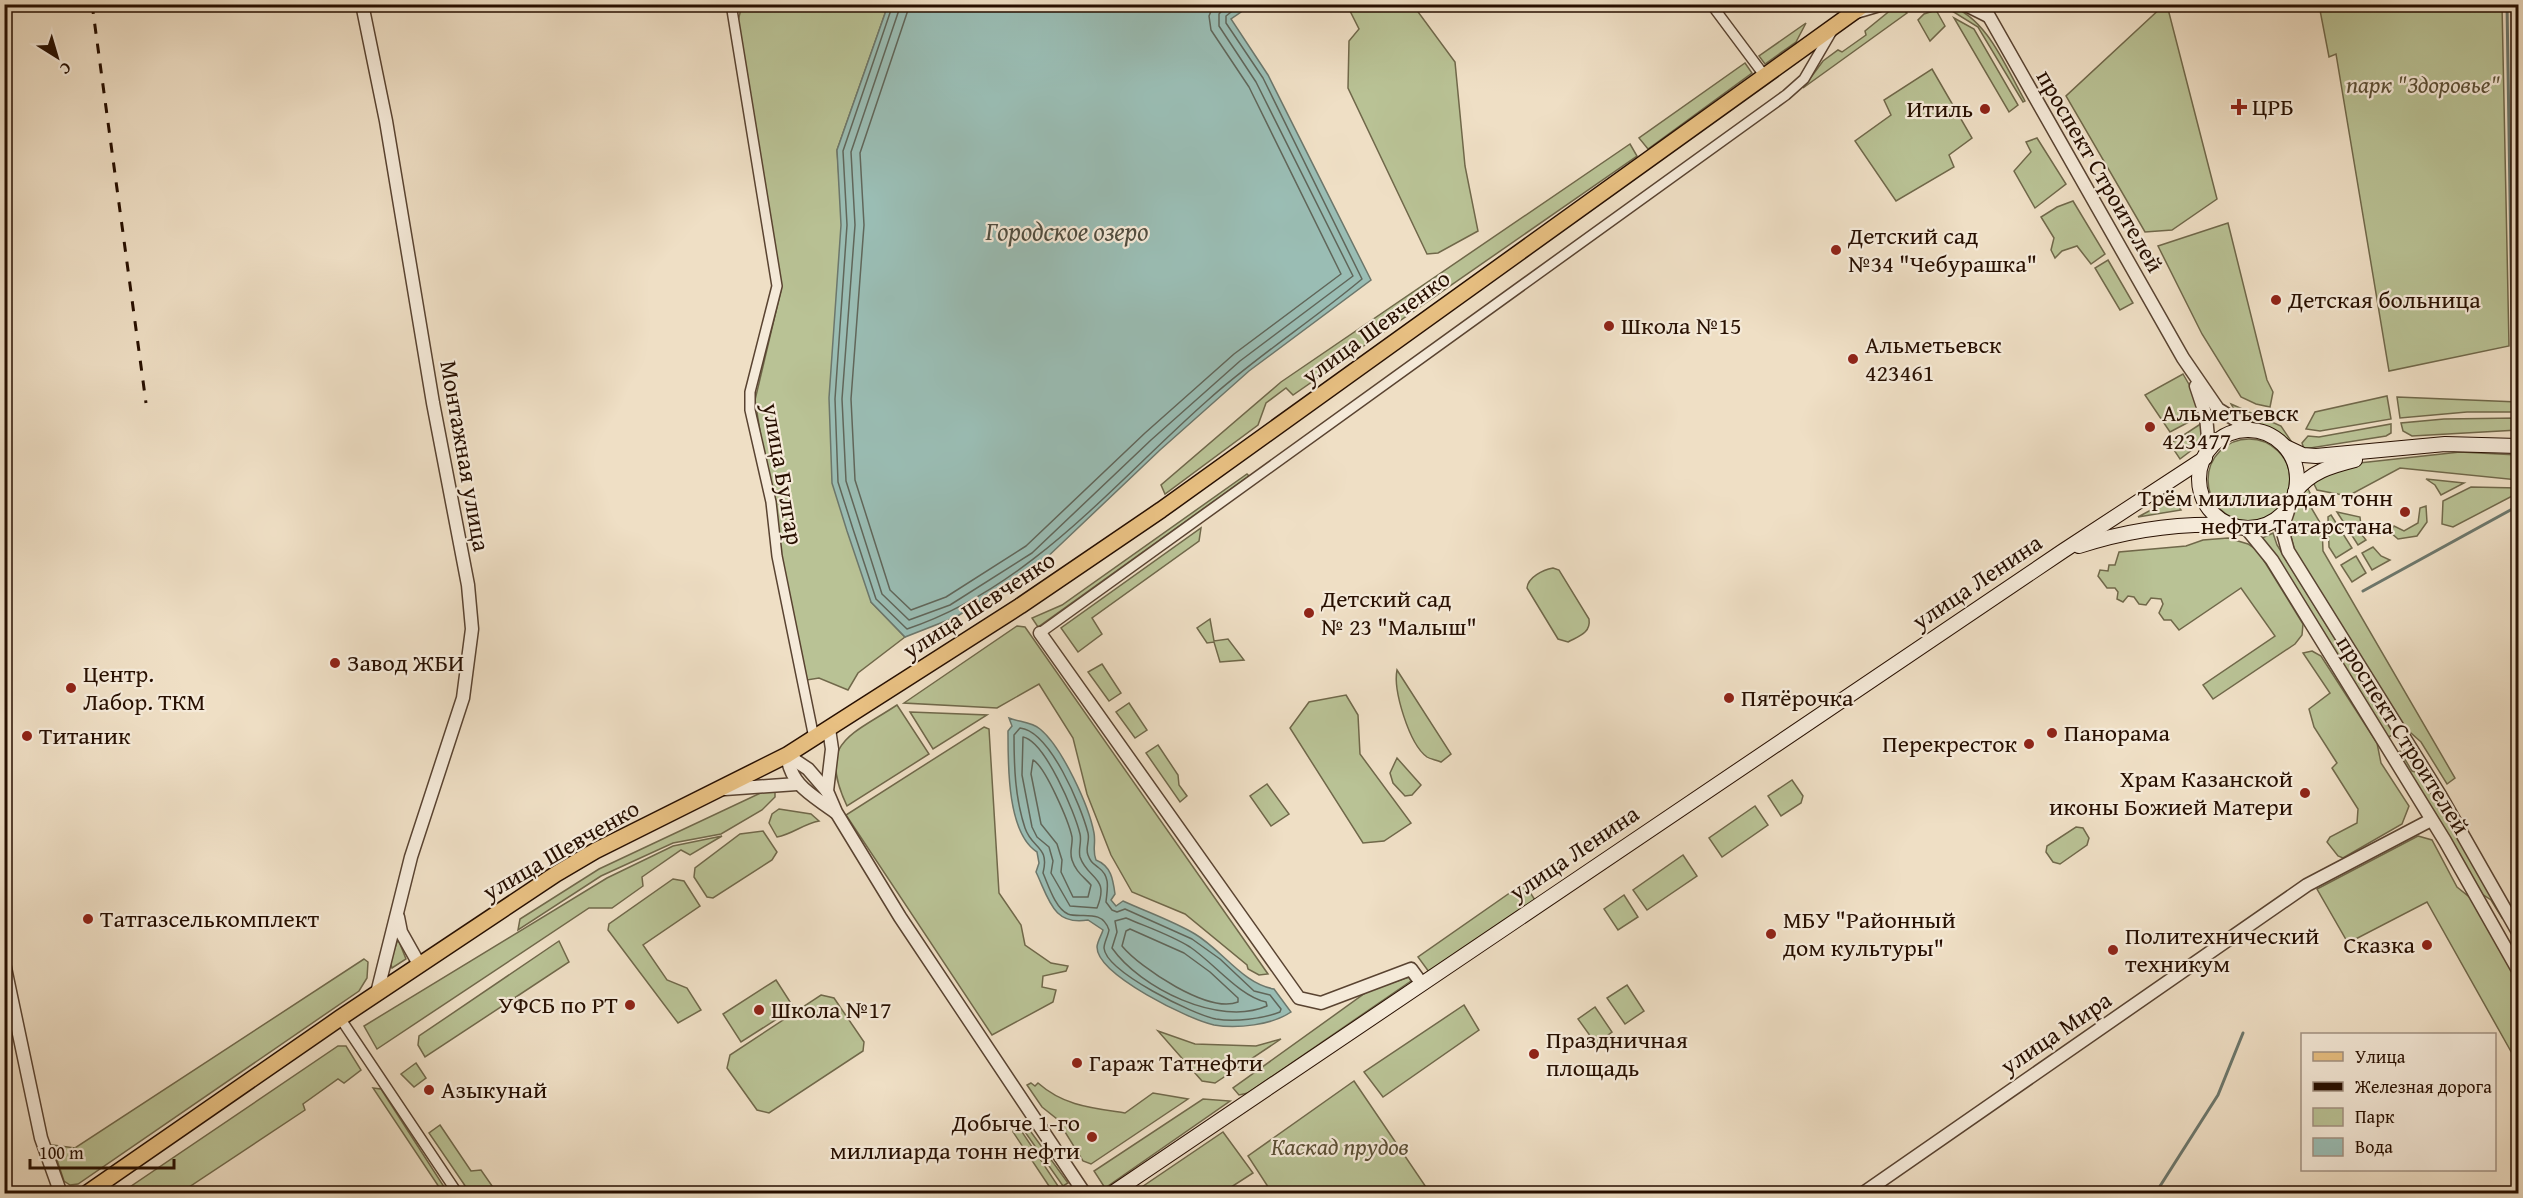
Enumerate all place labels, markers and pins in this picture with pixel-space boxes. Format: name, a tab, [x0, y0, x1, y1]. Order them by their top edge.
place label: ЦРБ	[2252, 89, 2294, 124]
place label: Итиль	[1906, 91, 1973, 126]
marker: ЦРБ	[2230, 98, 2248, 116]
marker: Итиль	[1978, 102, 1992, 116]
place label: Детский сад №34 "Чебурашка"	[1847, 218, 2037, 281]
marker: Детский сад №34 "Чебурашка"	[1829, 243, 1843, 257]
place label: Детская больница	[2287, 282, 2481, 317]
marker: Детская больница	[2269, 293, 2283, 307]
place label: Школа №15	[1621, 308, 1742, 343]
marker: Школа №15	[1602, 319, 1616, 333]
place label: Альметьевск 423461	[1865, 327, 2002, 390]
marker: Альметьевск 423461	[1846, 352, 1860, 366]
place label: Альметьевск 423477	[2162, 395, 2299, 458]
marker: Альметьевск 423477	[2143, 420, 2157, 434]
place label: Трём миллиардам тонн нефти Татарстана	[2138, 480, 2394, 543]
marker: Трём миллиардам тонн нефти Татарстана	[2398, 505, 2412, 519]
place label: Детский сад № 23 "Малыш"	[1320, 581, 1477, 644]
marker: Детский сад № 23 "Малыш"	[1302, 606, 1316, 620]
place label: Завод ЖБИ	[347, 645, 464, 680]
place label: Центр. Лабор. ТКМ	[83, 656, 205, 719]
marker: Завод ЖБИ	[328, 656, 342, 670]
place label: Пятёрочка	[1741, 680, 1854, 715]
marker: Центр. Лабор. ТКМ	[64, 681, 78, 695]
marker: Пятёрочка	[1722, 691, 1736, 705]
place label: Панорама	[2064, 715, 2171, 750]
place label: Титаник	[39, 718, 131, 753]
place label: Перекресток	[1882, 726, 2017, 761]
marker: Панорама	[2045, 726, 2059, 740]
marker: Титаник	[20, 729, 34, 743]
marker: Перекресток	[2022, 737, 2036, 751]
place label: Храм Казанской иконы Божией Матери	[2049, 761, 2293, 824]
marker: Храм Казанской иконы Божией Матери	[2298, 786, 2312, 800]
place label: Татгазселькомплект	[100, 901, 319, 936]
place label: МБУ "Районный дом культуры"	[1783, 902, 1956, 965]
marker: Татгазселькомплект	[81, 912, 95, 926]
place label: Политехнический техникум	[2125, 918, 2319, 981]
marker: МБУ "Районный дом культуры"	[1764, 927, 1778, 941]
place label: Сказка	[2344, 927, 2416, 962]
marker: Сказка	[2420, 938, 2434, 952]
marker: Политехнический техникум	[2106, 943, 2120, 957]
place label: УФСБ по РТ	[498, 987, 618, 1022]
place label: Школа №17	[771, 992, 892, 1027]
marker: УФСБ по РТ	[623, 998, 637, 1012]
marker: Школа №17	[752, 1003, 766, 1017]
place label: Праздничная площадь	[1546, 1022, 1688, 1085]
place label: Гараж Татнефти	[1089, 1045, 1263, 1080]
marker: Праздничная площадь	[1527, 1047, 1541, 1061]
marker: Гараж Татнефти	[1070, 1056, 1084, 1070]
place label: Азыкунай	[441, 1072, 547, 1107]
marker: Азыкунай	[422, 1083, 436, 1097]
place label: Добыче 1-го миллиарда тонн нефти	[830, 1105, 1080, 1168]
marker: Добыче 1-го миллиарда тонн нефти	[1085, 1130, 1099, 1144]

